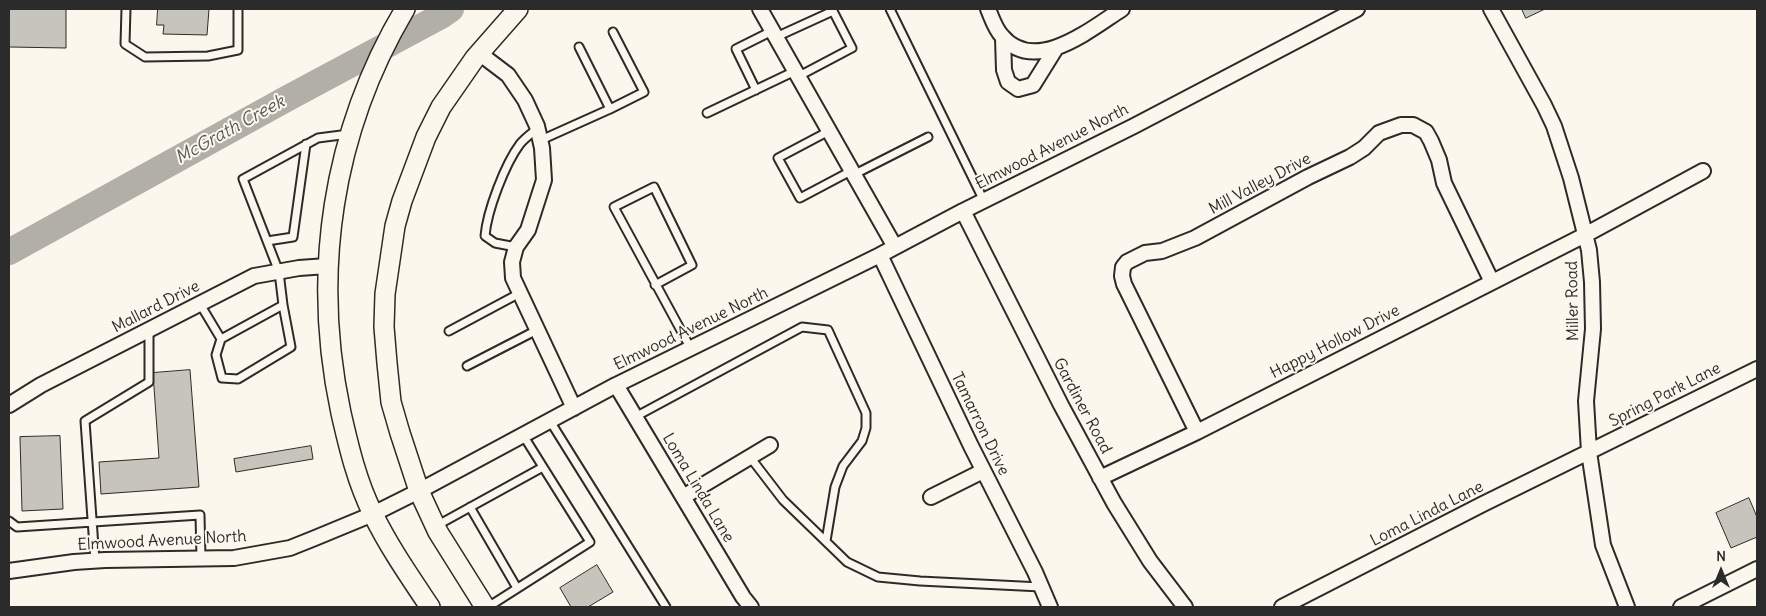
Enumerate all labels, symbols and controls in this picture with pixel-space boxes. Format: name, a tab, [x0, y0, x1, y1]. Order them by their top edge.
water label: McGrath Creek	[172, 91, 288, 169]
street label: Elmwood Avenue North	[972, 100, 1132, 194]
street label: Mill Valley Drive	[1206, 149, 1314, 219]
street label: Miller Road	[1563, 261, 1583, 341]
street label: Mallard Drive	[109, 277, 203, 337]
street label: Elmwood Avenue North	[611, 283, 771, 375]
street label: Happy Hollow Drive	[1267, 301, 1403, 383]
street label: Gardiner Road	[1049, 355, 1115, 457]
street label: Spring Park Lane	[1606, 359, 1724, 431]
street label: Tamarron Drive	[947, 369, 1013, 479]
street label: Loma Linda Lane	[658, 430, 738, 546]
street label: Loma Linda Lane	[1367, 477, 1487, 551]
street label: Elmwood Avenue North	[77, 527, 247, 555]
north arrow	[1696, 546, 1746, 596]
text: N	[1716, 547, 1726, 565]

